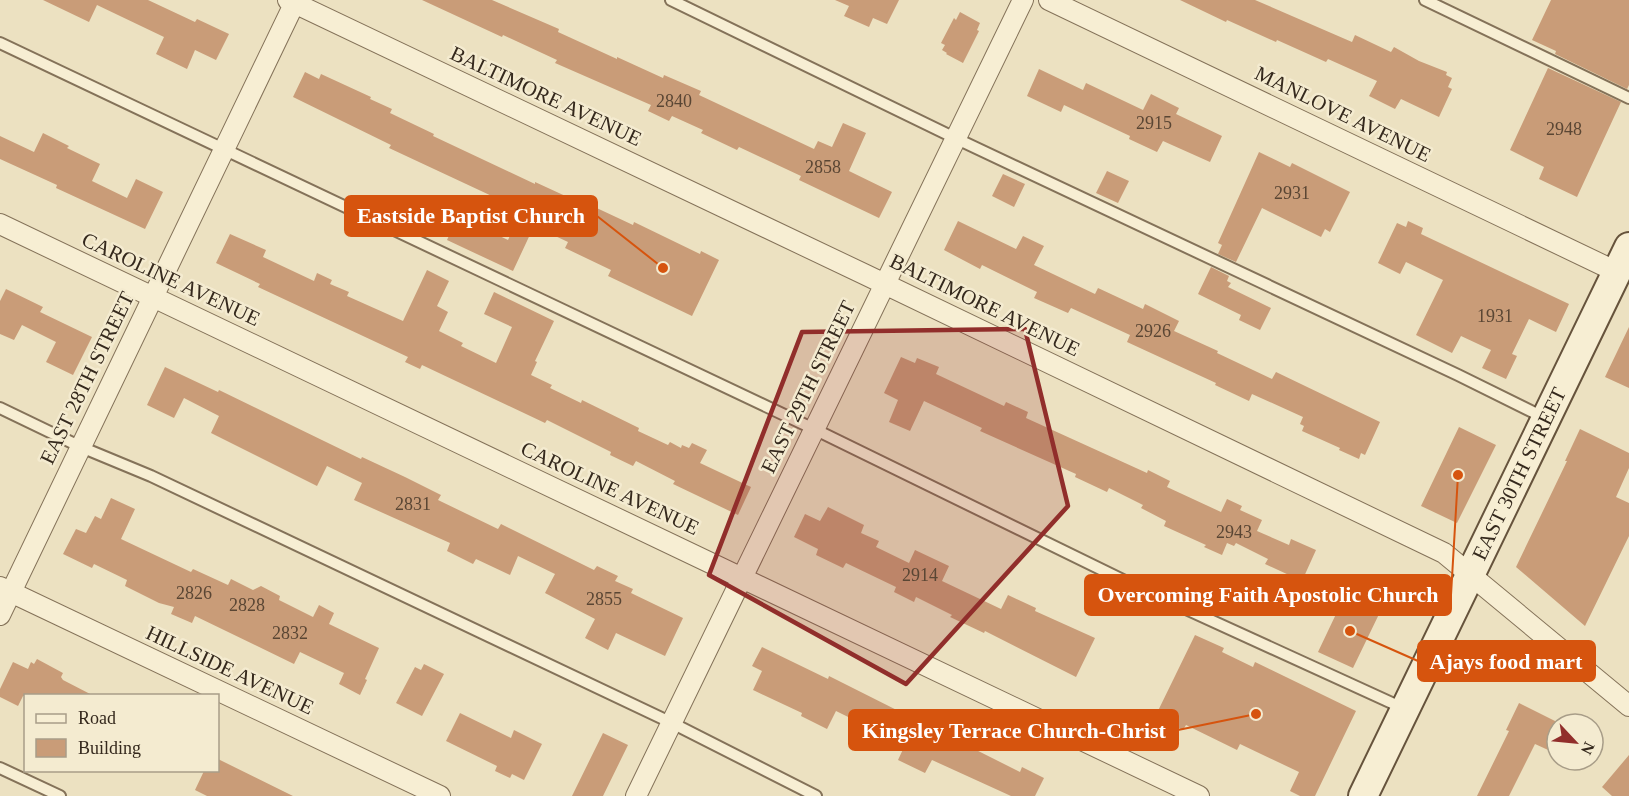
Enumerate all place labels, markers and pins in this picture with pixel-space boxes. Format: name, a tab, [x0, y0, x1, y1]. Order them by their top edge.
callout: Eastside Baptist Church	[345, 196, 597, 236]
callout: Overcoming Faith Apostolic Church	[1085, 575, 1451, 615]
callout: Ajays food mart	[1418, 641, 1595, 681]
callout: Kingsley Terrace Church-Christ	[849, 710, 1178, 750]

